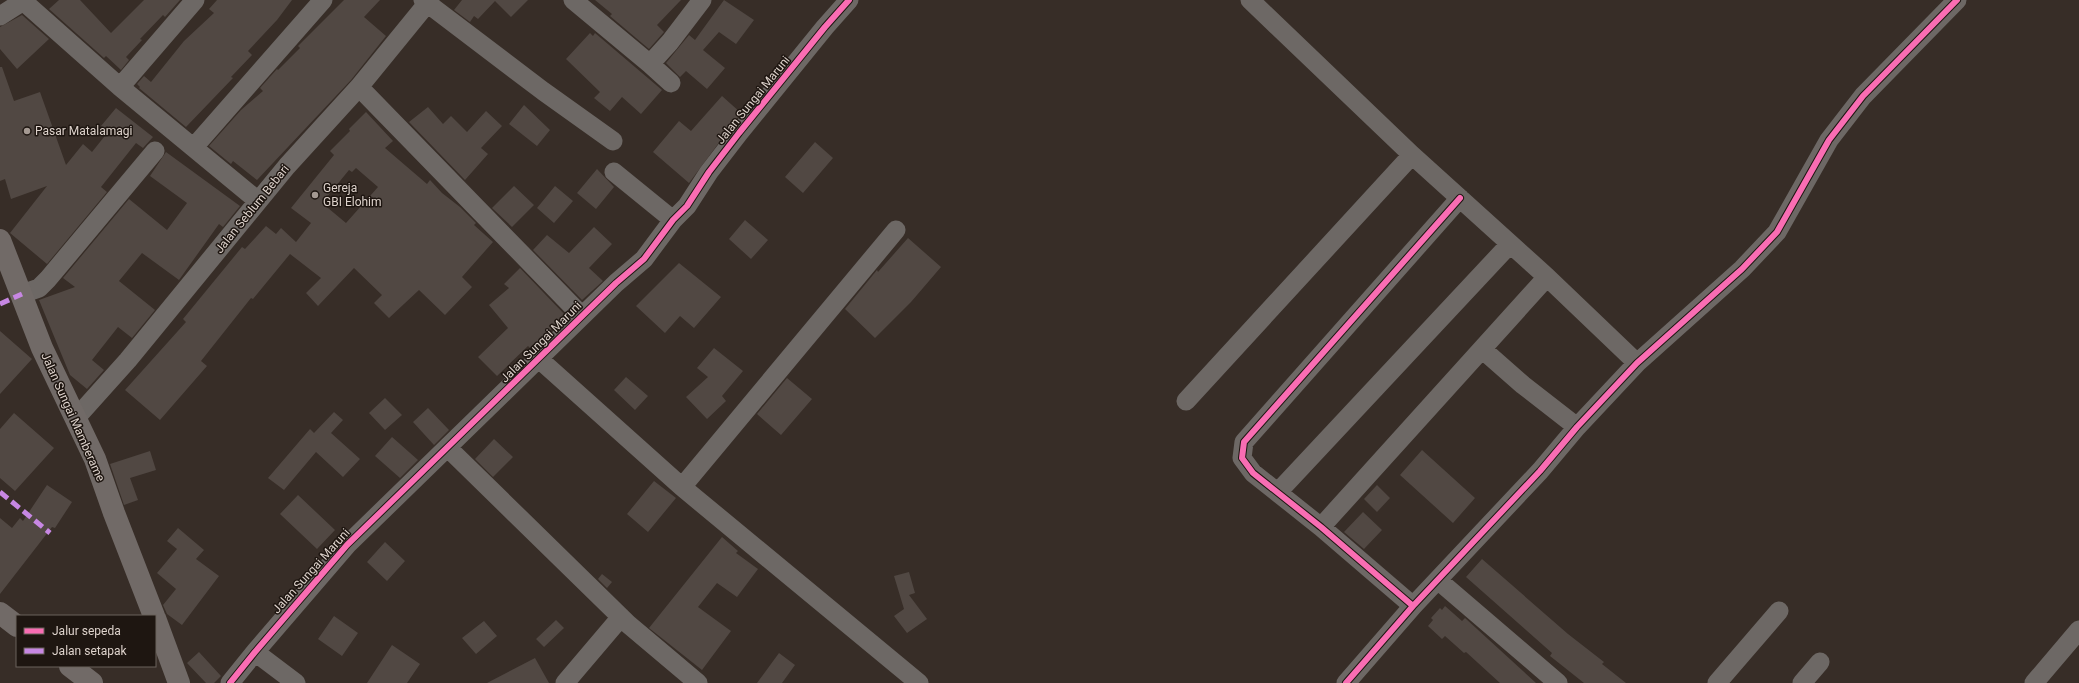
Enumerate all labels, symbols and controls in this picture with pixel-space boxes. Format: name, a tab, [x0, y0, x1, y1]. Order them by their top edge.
street label: Jalan Sungai Maruni	[713, 53, 793, 147]
place label: Pasar Matalamagi	[35, 124, 132, 138]
marker: Pasar Matalamagi	[22, 126, 32, 136]
street label: Jalan Seblum Bebari	[212, 162, 292, 256]
place label: Gereja GBI Elohim	[323, 181, 382, 209]
marker: Gereja GBI Elohim	[310, 190, 320, 200]
street label: Jalan Sungai Maruni	[498, 298, 585, 385]
street label: Jalan Sungai Mamberame	[38, 350, 108, 484]
street label: Jalan Sungai Maruni	[269, 526, 353, 616]
legend	[16, 615, 156, 667]
text: Jalur sepeda	[52, 624, 121, 638]
text: Jalan setapak	[52, 644, 127, 658]

